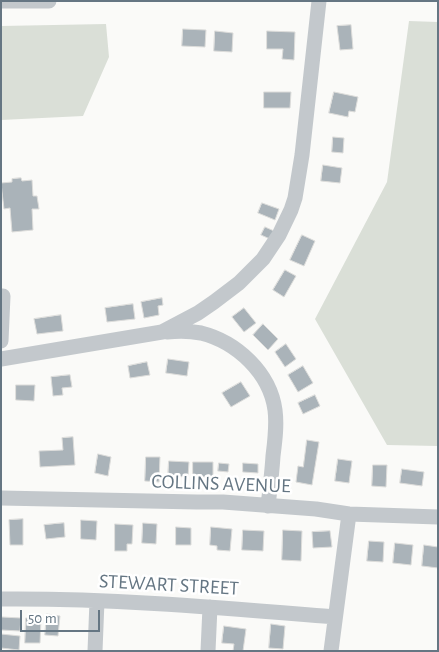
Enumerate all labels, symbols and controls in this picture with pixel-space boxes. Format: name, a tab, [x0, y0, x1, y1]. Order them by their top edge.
street label: COLLINS AVENUE	[151, 470, 291, 498]
street label: STEWART STREET	[98, 569, 240, 601]
scale bar	[22, 600, 102, 632]
text: 50 m	[28, 611, 57, 626]

